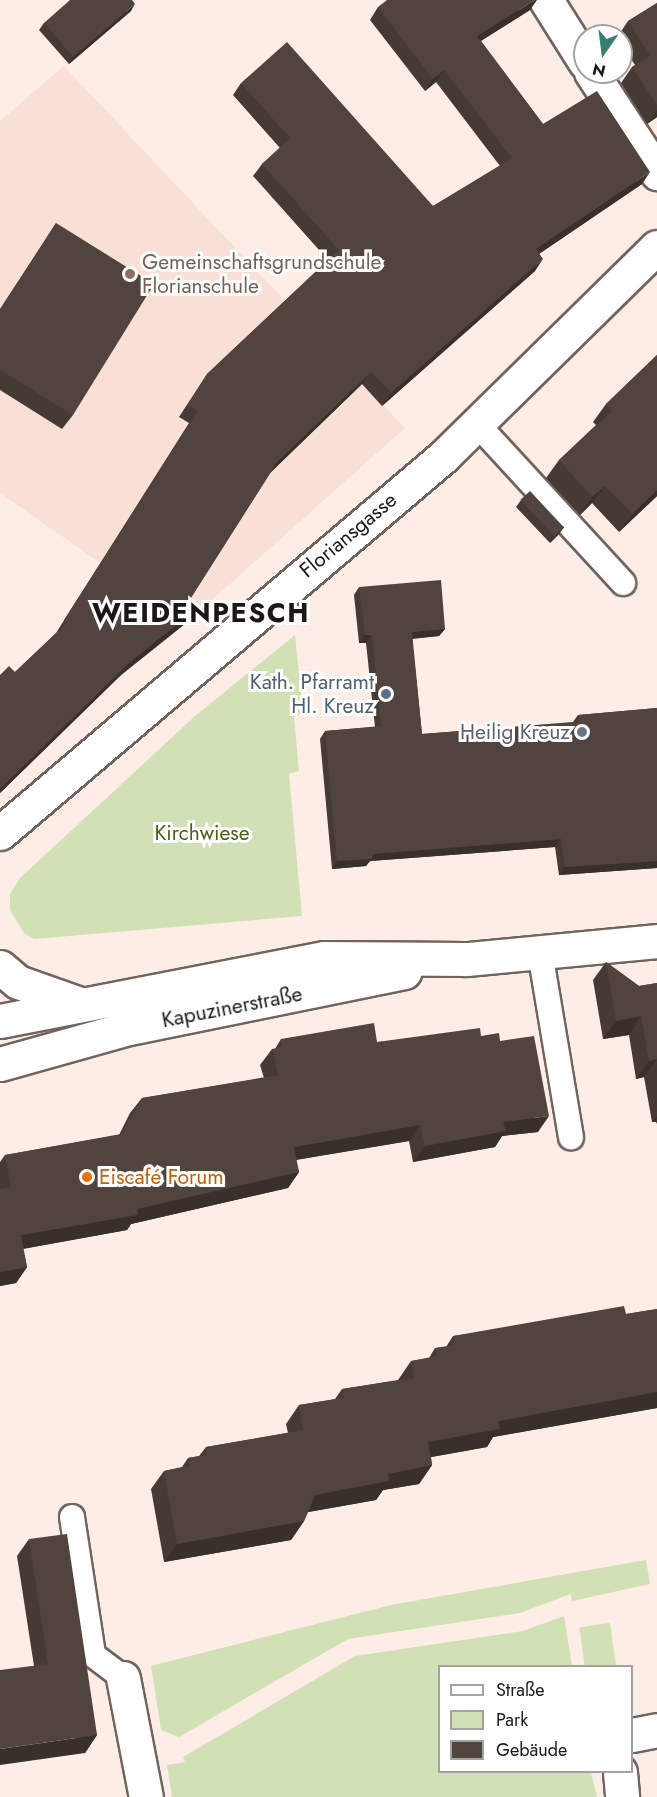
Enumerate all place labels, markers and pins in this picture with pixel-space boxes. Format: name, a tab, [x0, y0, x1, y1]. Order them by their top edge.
place label: Gemeinschaftsgrundschule Florianschule	[142, 249, 381, 299]
marker: Gemeinschaftsgrundschule Florianschule	[123, 267, 137, 281]
place label: Kath. Pfarramt Hl. Kreuz	[250, 669, 374, 719]
marker: Kath. Pfarramt Hl. Kreuz	[379, 687, 393, 701]
place label: Heilig Kreuz	[460, 719, 570, 745]
marker: Heilig Kreuz	[575, 725, 589, 739]
place label: Eiscafé Forum	[99, 1164, 224, 1190]
marker: Eiscafé Forum	[80, 1170, 94, 1184]

